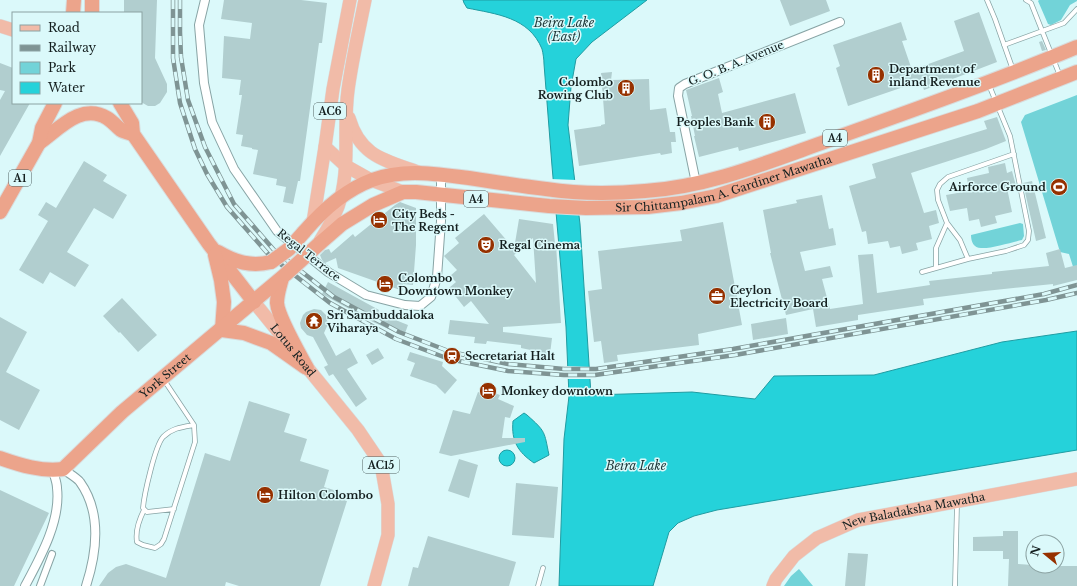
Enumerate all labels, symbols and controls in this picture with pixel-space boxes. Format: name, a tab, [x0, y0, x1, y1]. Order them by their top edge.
legend	[12, 12, 142, 104]
water label: Beira Lake (East)	[533, 15, 595, 44]
text: Road	[48, 20, 80, 35]
street label: G. O. B. A. Avenue	[686, 37, 786, 89]
text: Railway	[48, 40, 97, 55]
text: Park	[48, 60, 76, 75]
place label: Department of inland Revenue	[889, 62, 981, 89]
building icon: Department of inland Revenue	[866, 65, 886, 85]
place label: Colombo Rowing Club	[538, 75, 613, 102]
building icon: Colombo Rowing Club	[616, 78, 636, 98]
text: Water	[47, 80, 85, 95]
road number: AC6	[314, 103, 346, 119]
building icon: Peoples Bank	[757, 112, 777, 132]
place label: Peoples Bank	[676, 115, 755, 129]
road number: A4	[823, 130, 847, 146]
street label: Sir Chittampalam A. Gardiner Mawatha	[615, 152, 834, 215]
road number: A1	[9, 170, 31, 186]
sports icon: Airforce Ground	[1049, 177, 1069, 197]
place label: Airforce Ground	[948, 180, 1046, 194]
road number: A4	[464, 191, 488, 207]
place label: City Beds - The Regent	[392, 207, 460, 234]
hotel icon: City Beds - The Regent	[369, 210, 389, 230]
street label: Regal Terrace	[274, 226, 344, 284]
theatre icon: Regal Cinema	[476, 235, 496, 255]
place label: Regal Cinema	[499, 238, 581, 252]
place label: Colombo Downtown Monkey	[398, 271, 514, 298]
hotel icon: Colombo Downtown Monkey	[375, 274, 395, 294]
place label: Ceylon Electricity Board	[730, 283, 828, 310]
office icon: Ceylon Electricity Board	[707, 286, 727, 306]
place label: Sri Sambuddaloka Viharaya	[326, 308, 435, 335]
temple icon: Sri Sambuddaloka Viharaya	[304, 311, 324, 331]
street label: Lotus Road	[267, 321, 319, 380]
station icon: Secretariat Halt	[442, 346, 462, 366]
place label: Secretariat Halt	[465, 349, 556, 363]
street label: York Street	[136, 350, 194, 402]
hotel icon: Monkey downtown	[478, 381, 498, 401]
place label: Monkey downtown	[501, 384, 613, 398]
road number: AC15	[363, 457, 399, 473]
water label: Beira Lake	[605, 458, 667, 473]
hotel icon: Hilton Colombo	[255, 485, 275, 505]
place label: Hilton Colombo	[278, 488, 373, 502]
street label: New Baladaksha Mawatha	[840, 489, 987, 533]
north arrow	[1025, 534, 1065, 574]
text: N	[1027, 543, 1044, 558]

